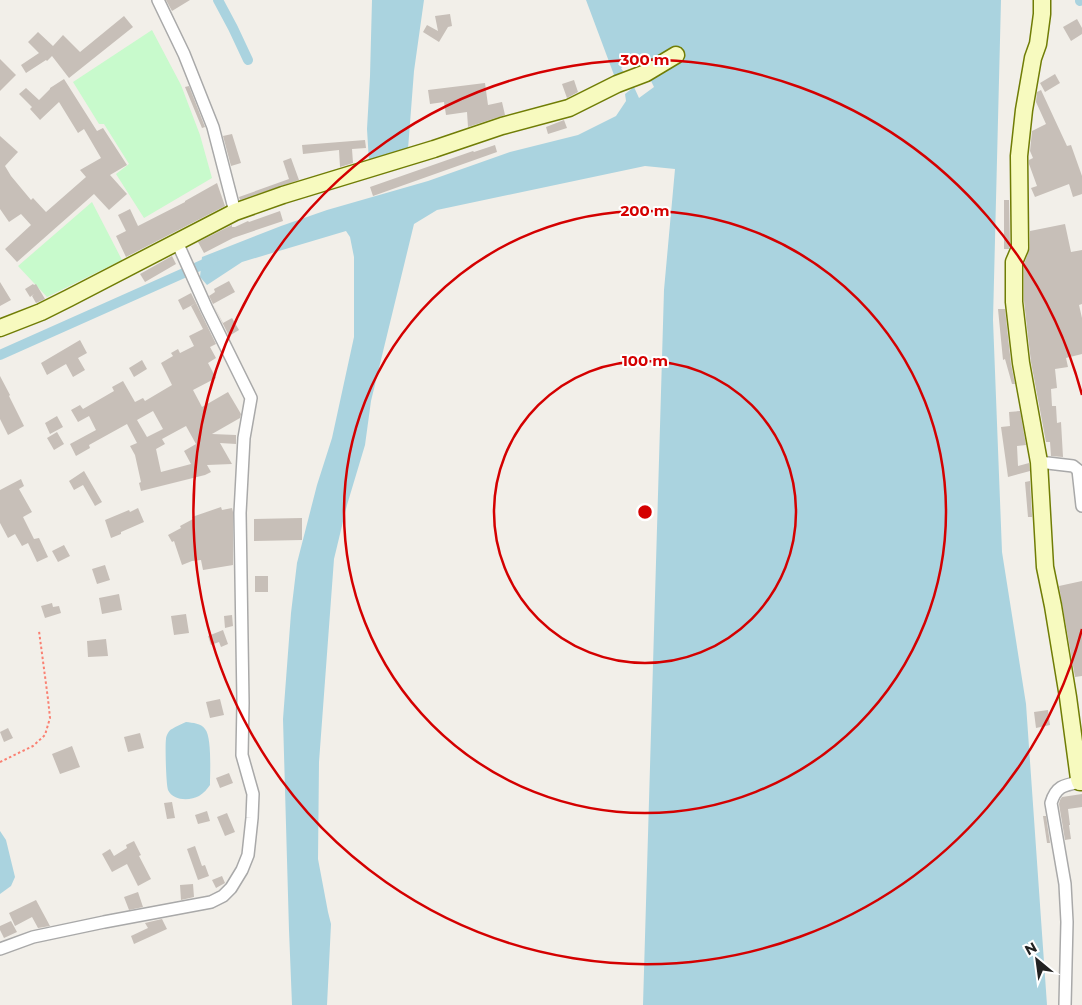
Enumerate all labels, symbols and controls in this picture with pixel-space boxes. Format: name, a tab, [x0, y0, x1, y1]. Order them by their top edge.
text: 300 m	[619, 50, 670, 69]
text: 200 m	[620, 201, 670, 220]
text: 100 m	[622, 351, 668, 370]
centre of rings	[636, 503, 654, 521]
north arrow	[1012, 935, 1062, 985]
text: N	[1021, 938, 1040, 959]

